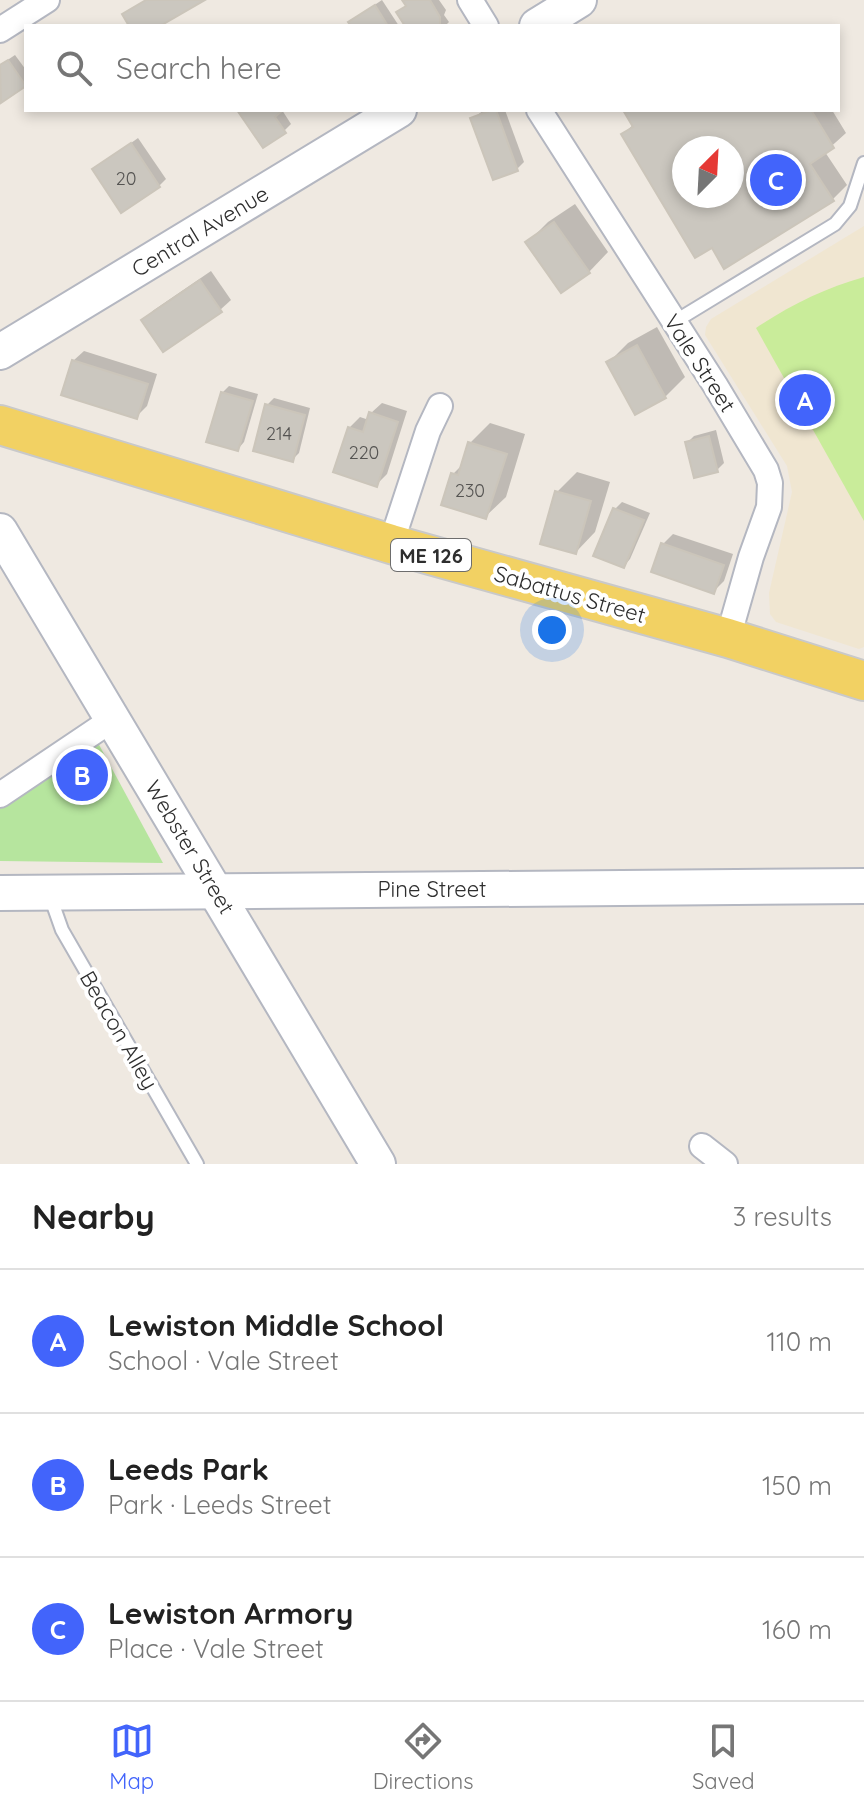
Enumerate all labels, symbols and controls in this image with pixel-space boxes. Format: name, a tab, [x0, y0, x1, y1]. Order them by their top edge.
search box	[24, 24, 840, 112]
icon: search	[52, 46, 96, 90]
text: Search here	[116, 49, 282, 87]
north arrow	[672, 136, 744, 208]
pin: C	[750, 150, 802, 210]
house number: 20	[116, 167, 136, 190]
street label: Central Avenue	[126, 179, 274, 283]
street label: Vale Street	[658, 309, 742, 417]
pin: A	[779, 370, 831, 430]
house number: 214	[266, 422, 292, 445]
house number: 220	[349, 441, 379, 464]
house number: 230	[455, 479, 485, 502]
road number: ME 126	[391, 539, 471, 571]
street label: Sabattus Street	[491, 559, 649, 629]
your location	[532, 610, 572, 650]
pin: B	[56, 745, 108, 805]
street label: Webster Street	[139, 775, 241, 919]
street label: Pine Street	[377, 875, 487, 903]
street label: Beacon Alley	[74, 966, 164, 1094]
text: Nearby	[32, 1195, 155, 1238]
text: 3 results	[733, 1200, 832, 1233]
text: Lewiston Middle School	[108, 1306, 444, 1344]
text: A	[50, 1325, 66, 1358]
text: 110 m	[766, 1325, 832, 1358]
text: School · Vale Street	[108, 1344, 339, 1377]
text: Leeds Park	[108, 1450, 269, 1488]
text: B	[49, 1469, 67, 1502]
text: 150 m	[762, 1469, 832, 1502]
text: Park · Leeds Street	[108, 1488, 332, 1521]
text: Lewiston Armory	[108, 1594, 353, 1632]
text: C	[50, 1613, 66, 1646]
text: 160 m	[762, 1613, 832, 1646]
text: Place · Vale Street	[108, 1632, 324, 1665]
tab: Map	[109, 1719, 154, 1795]
tab: Directions	[373, 1719, 473, 1795]
tab: Saved	[692, 1719, 755, 1795]

